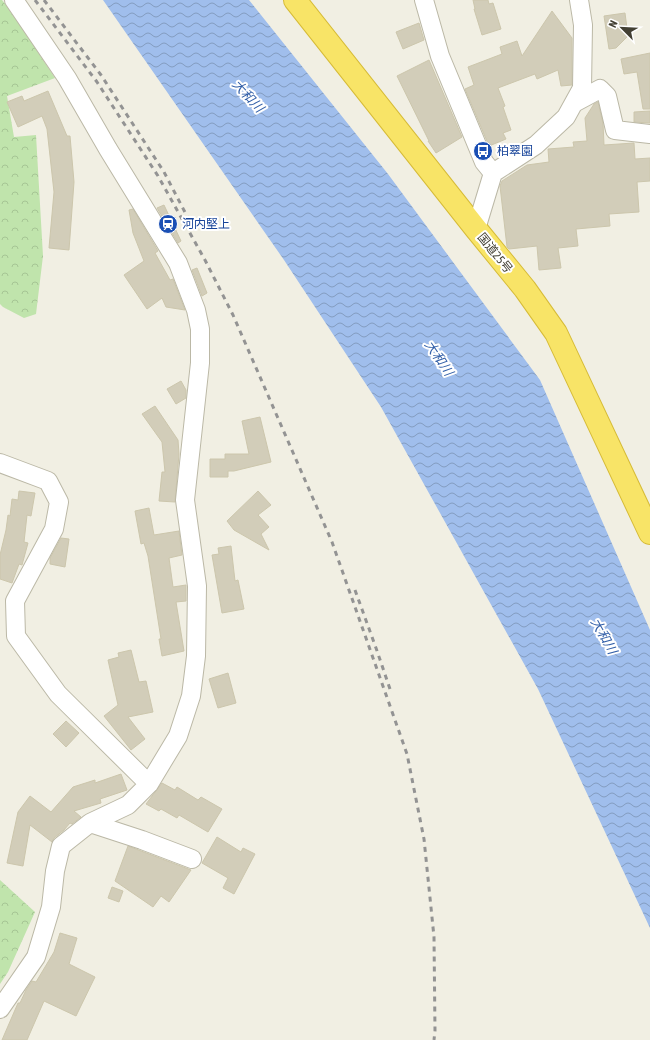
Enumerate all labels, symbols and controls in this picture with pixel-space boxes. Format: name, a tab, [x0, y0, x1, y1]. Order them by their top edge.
north arrow	[602, 8, 642, 48]
text: N	[606, 19, 620, 29]
water label: 大和川	[229, 77, 268, 117]
bus stop icon: 柏翠園	[472, 140, 494, 162]
place label: 柏翠園	[497, 144, 533, 158]
station icon: 河内堅上	[157, 213, 179, 235]
place label: 河内堅上	[182, 217, 230, 231]
street label: 国道25号	[475, 230, 515, 276]
water label: 大和川	[422, 338, 457, 380]
water label: 大和川	[588, 615, 621, 658]

